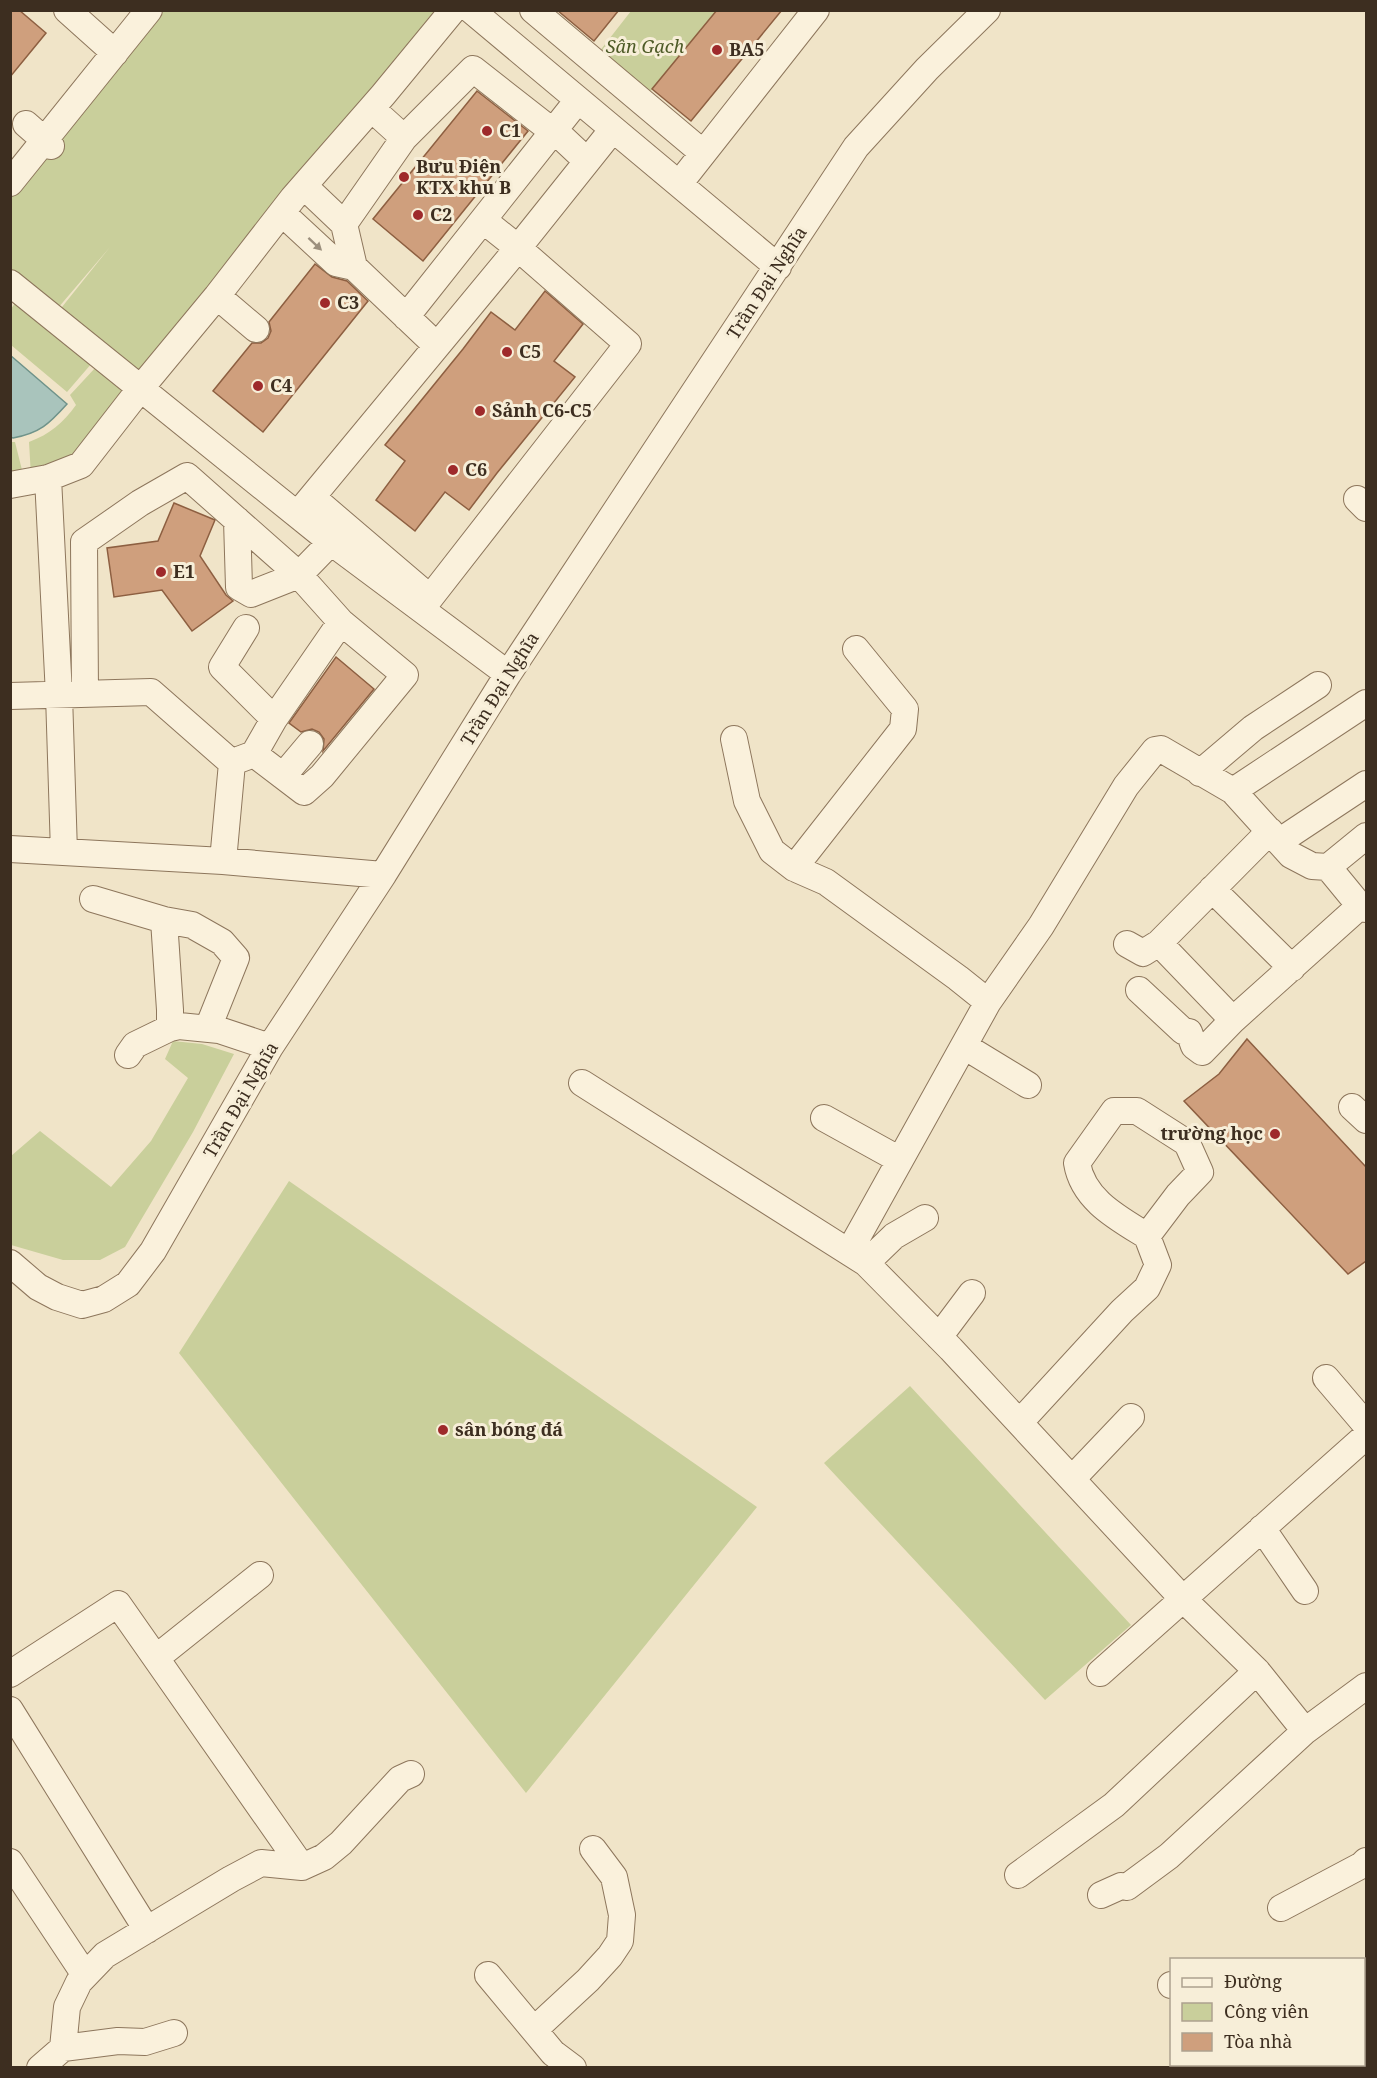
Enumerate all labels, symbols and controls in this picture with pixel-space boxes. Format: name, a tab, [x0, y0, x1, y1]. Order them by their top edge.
park label: Sân Gạch	[606, 34, 684, 58]
place label: BA5	[729, 37, 764, 61]
marker: BA5	[710, 43, 724, 57]
place label: C1	[499, 118, 521, 142]
marker: C1	[480, 124, 494, 138]
place label: Bưu Điện KTX khu B	[416, 154, 511, 199]
marker: Bưu Điện KTX khu B	[397, 170, 411, 184]
place label: C2	[430, 202, 452, 226]
marker: C2	[411, 208, 425, 222]
street label: Trần Đại Nghĩa	[721, 221, 812, 343]
one-way arrow	[308, 237, 322, 251]
place label: C3	[337, 290, 359, 314]
marker: C3	[318, 296, 332, 310]
place label: C5	[519, 339, 541, 363]
marker: C5	[500, 345, 514, 359]
place label: C4	[270, 373, 292, 397]
marker: C4	[251, 379, 265, 393]
place label: Sảnh C6-C5	[492, 398, 592, 422]
marker: Sảnh C6-C5	[473, 404, 487, 418]
place label: C6	[465, 457, 487, 481]
marker: C6	[446, 463, 460, 477]
place label: E1	[173, 559, 195, 583]
marker: E1	[154, 565, 168, 579]
street label: Trần Đại Nghĩa	[455, 627, 544, 750]
street label: Trần Đại Nghĩa	[197, 1037, 283, 1162]
place label: trường học	[1161, 1121, 1263, 1145]
marker: trường học	[1268, 1127, 1282, 1141]
place label: sân bóng đá	[455, 1417, 563, 1441]
marker: sân bóng đá	[436, 1423, 450, 1437]
legend	[1170, 1958, 1365, 2066]
text: Đường	[1224, 1969, 1282, 1993]
text: Công viên	[1224, 1999, 1309, 2023]
text: Tòa nhà	[1224, 2029, 1293, 2053]

